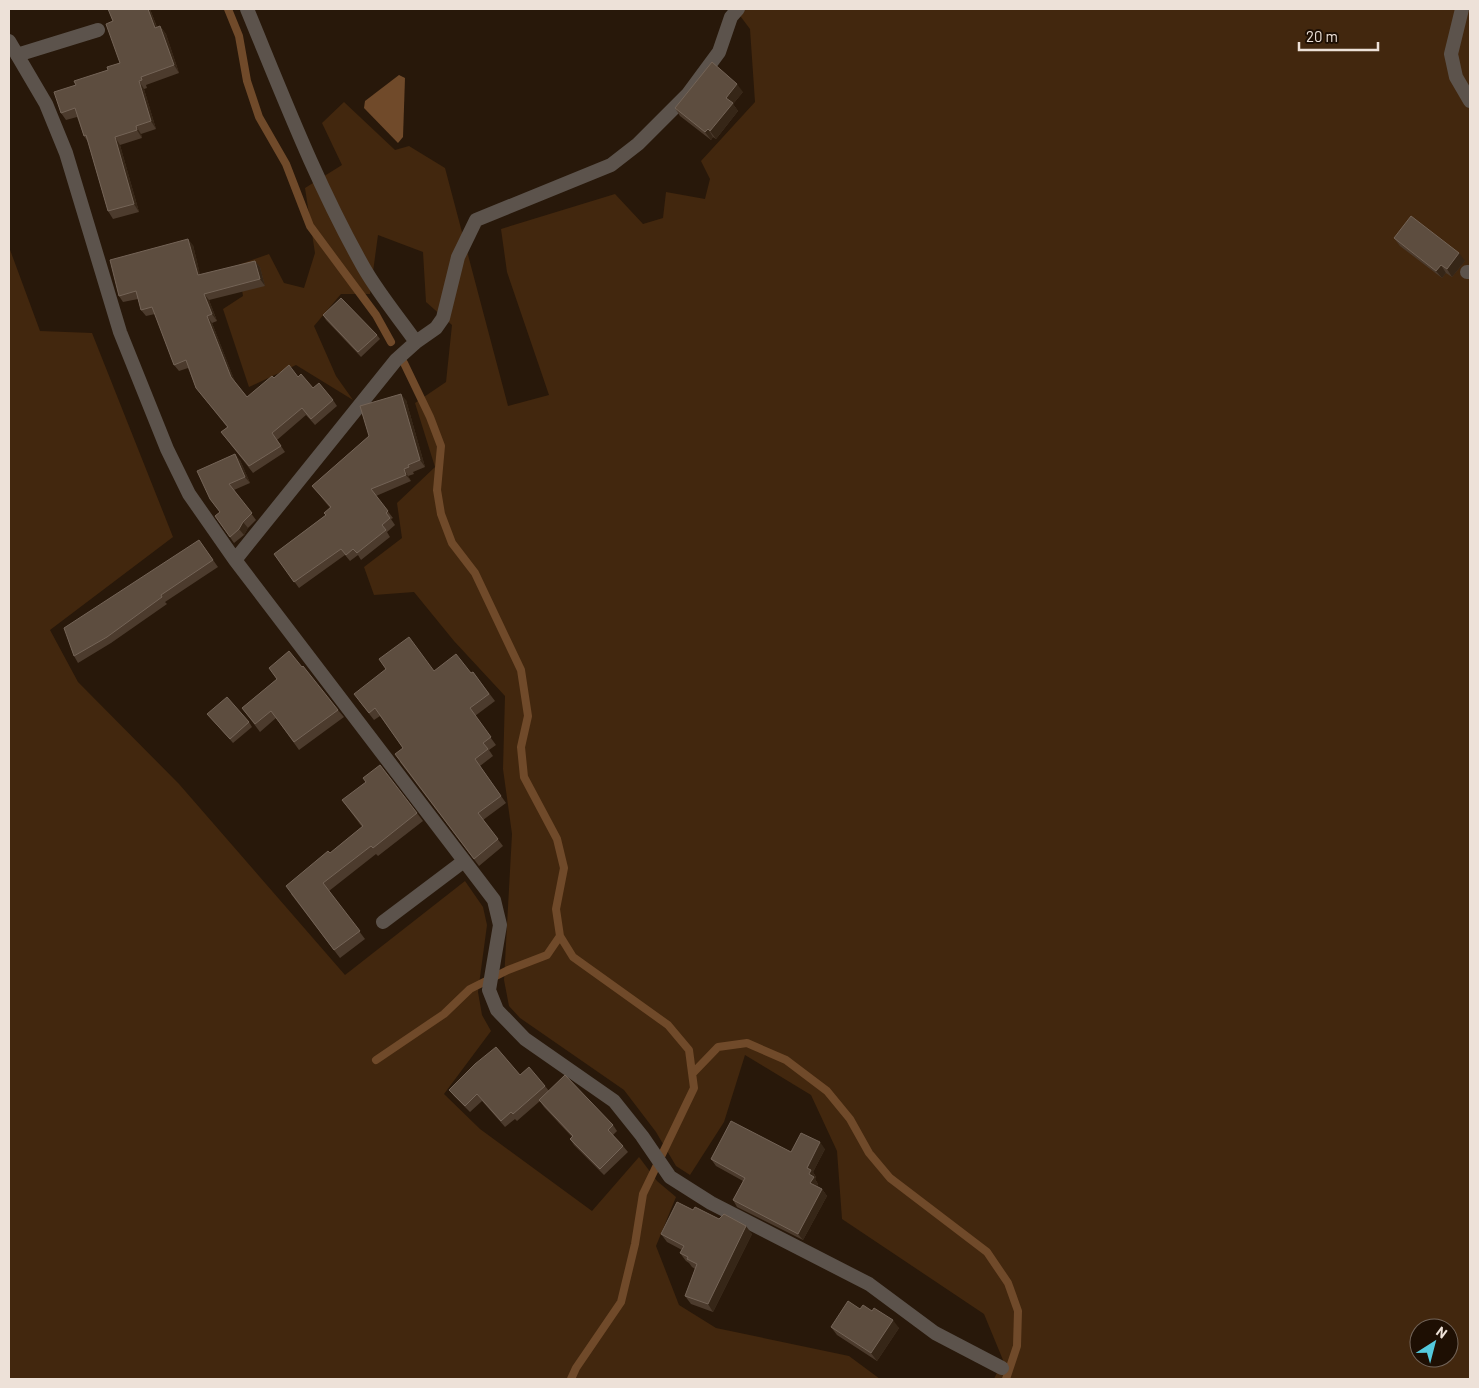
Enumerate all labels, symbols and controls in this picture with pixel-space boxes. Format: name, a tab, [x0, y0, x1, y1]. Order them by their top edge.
scale bar	[1299, 20, 1378, 52]
text: 20 m	[1306, 27, 1338, 45]
north arrow	[1409, 1318, 1459, 1368]
text: N	[1433, 1322, 1451, 1342]

